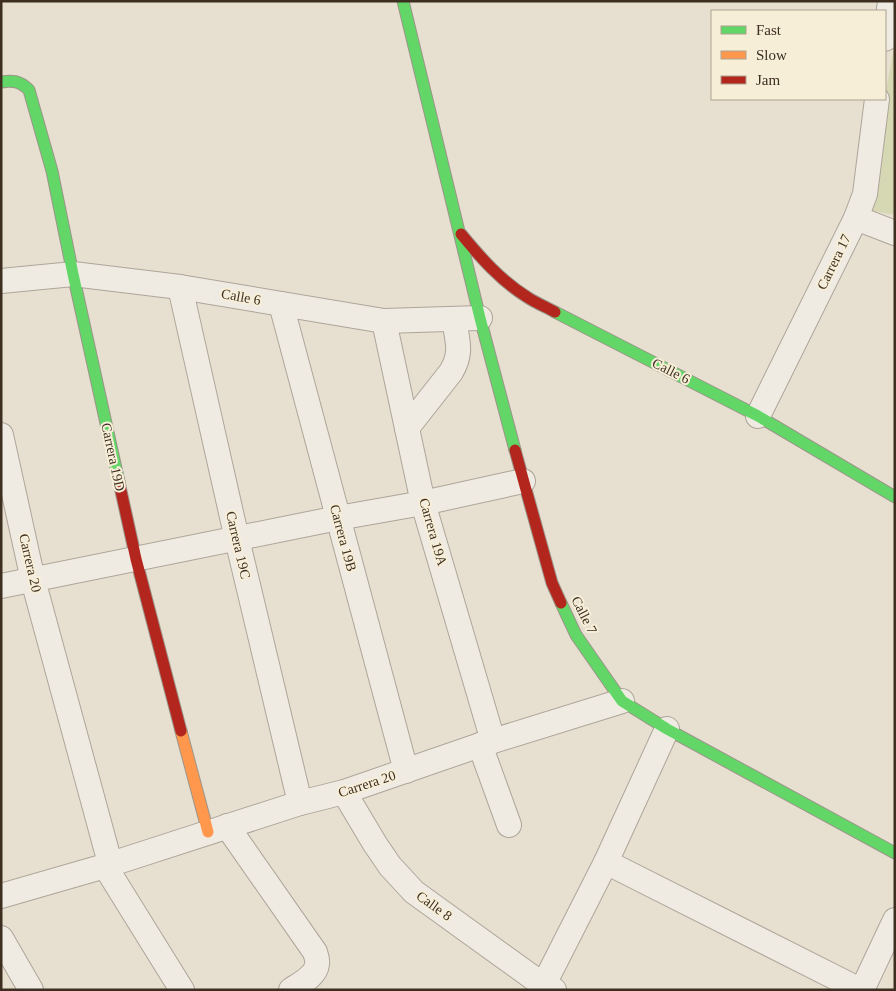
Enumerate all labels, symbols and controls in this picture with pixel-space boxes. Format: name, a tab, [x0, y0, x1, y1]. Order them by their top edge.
legend	[711, 10, 886, 100]
text: Fast	[756, 22, 782, 38]
text: Slow	[756, 47, 787, 63]
text: Jam	[756, 72, 780, 88]
street label: Carrera 17	[814, 232, 854, 292]
street label: Calle 6	[220, 286, 262, 308]
street label: Calle 6	[650, 355, 692, 387]
street label: Carrera 19D	[98, 421, 128, 493]
street label: Carrera 19A	[416, 496, 450, 568]
street label: Carrera 19B	[327, 503, 359, 573]
street label: Carrera 19C	[223, 510, 253, 580]
street label: Carrera 20	[16, 532, 44, 594]
street label: Calle 7	[568, 594, 600, 636]
street label: Carrera 20	[336, 768, 398, 800]
street label: Calle 8	[413, 888, 455, 924]

